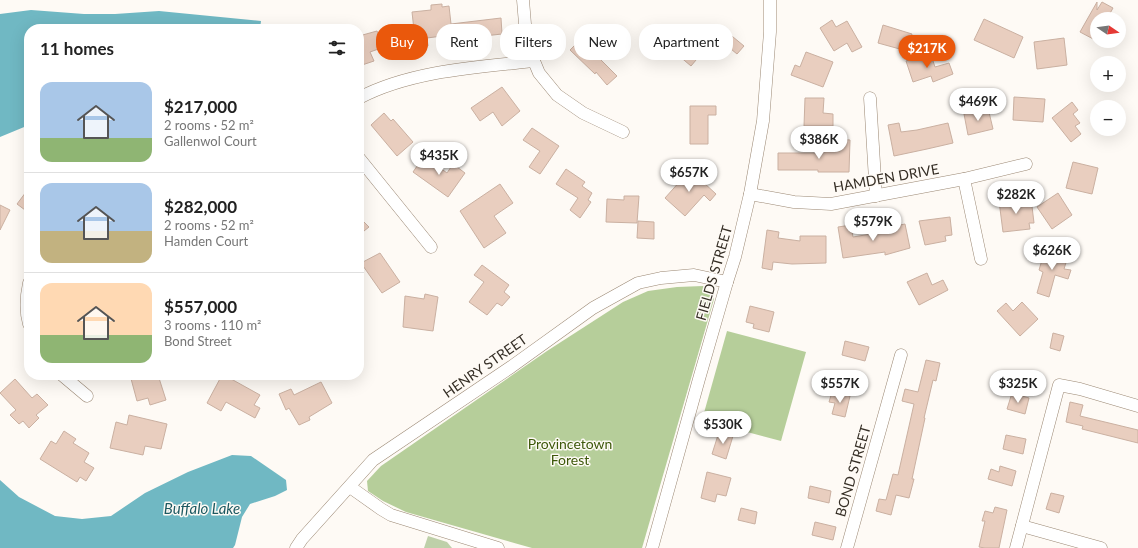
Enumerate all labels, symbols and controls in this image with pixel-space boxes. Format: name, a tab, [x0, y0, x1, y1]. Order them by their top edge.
north arrow	[1090, 12, 1126, 48]
map controls	[1090, 12, 1126, 136]
chip: Buy	[376, 24, 428, 60]
chip: Rent	[436, 24, 492, 60]
chip: Filters	[500, 24, 566, 60]
chip: New	[574, 24, 631, 60]
chip: Apartment	[639, 24, 733, 60]
pin: $217K	[899, 35, 955, 69]
icon: filters	[326, 37, 348, 59]
text: 11 homes	[40, 38, 114, 59]
text: $217K	[907, 40, 947, 56]
button: +	[1090, 56, 1126, 92]
pin: $469K	[950, 88, 1006, 122]
text: $469K	[958, 93, 998, 109]
text: $217,000	[164, 96, 237, 117]
icon: home	[72, 98, 120, 146]
button: −	[1090, 100, 1126, 136]
text: 2 rooms · 52 m²	[164, 117, 254, 133]
pin: $386K	[791, 126, 847, 160]
text: $386K	[799, 131, 839, 147]
text: Gallenwol Court	[164, 133, 257, 149]
pin: $435K	[411, 142, 467, 176]
text: $435K	[419, 147, 459, 163]
pin: $657K	[661, 159, 717, 193]
street label: HAMDEN DRIVE	[832, 160, 940, 195]
text: $657K	[669, 164, 709, 180]
pin: $282K	[988, 181, 1044, 215]
text: $282K	[996, 186, 1036, 202]
text: $282,000	[164, 196, 237, 217]
icon: home	[72, 199, 120, 247]
pin: $579K	[845, 208, 901, 242]
text: $579K	[853, 213, 893, 229]
text: 2 rooms · 52 m²	[164, 217, 254, 233]
street label: FIELDS STREET	[692, 223, 735, 322]
text: Hamden Court	[164, 233, 248, 249]
pin: $626K	[1024, 237, 1080, 271]
text: $626K	[1032, 242, 1072, 258]
text: $557,000	[164, 296, 237, 317]
icon: home	[72, 299, 120, 347]
text: 3 rooms · 110 m²	[164, 317, 261, 333]
street label: HENRY STREET	[439, 330, 531, 401]
text: Bond Street	[164, 333, 232, 349]
pin: $557K	[812, 370, 868, 404]
pin: $325K	[990, 370, 1046, 404]
text: $557K	[820, 375, 860, 391]
text: $325K	[998, 375, 1038, 391]
pin: $530K	[695, 411, 751, 445]
text: $530K	[703, 416, 743, 432]
street label: BOND STREET	[831, 423, 874, 519]
park label: Provincetown Forest	[528, 435, 612, 468]
water label: Buffalo Lake	[164, 499, 240, 517]

